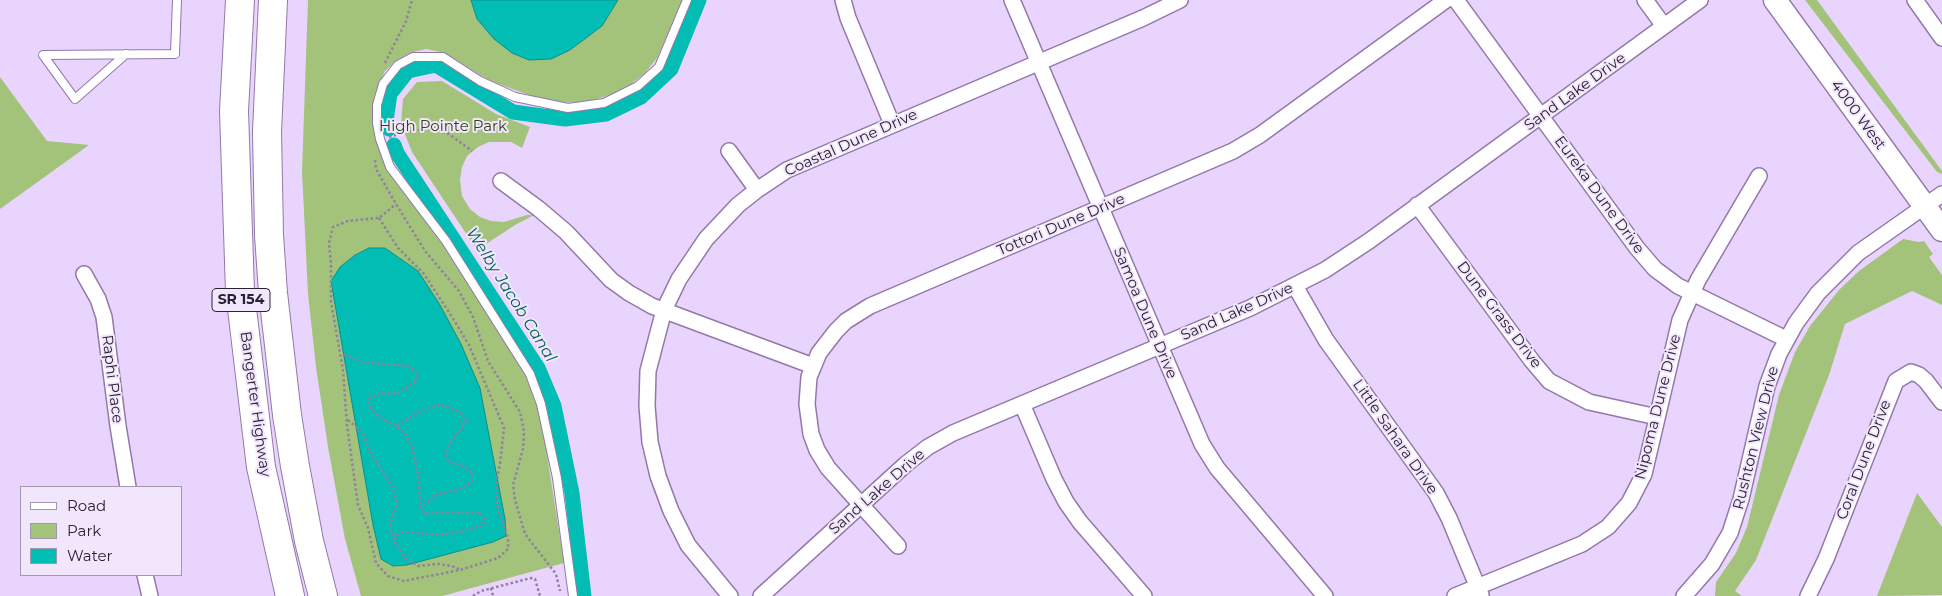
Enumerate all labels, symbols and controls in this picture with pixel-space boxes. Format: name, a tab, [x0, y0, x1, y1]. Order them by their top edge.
street label: Sand Lake Drive	[1521, 49, 1629, 135]
street label: 4000 West	[1827, 77, 1889, 153]
street label: Coastal Dune Drive	[782, 106, 920, 180]
park label: High Pointe Park	[379, 118, 507, 136]
street label: Eureka Dune Drive	[1550, 133, 1648, 257]
street label: Tottori Dune Drive	[994, 190, 1128, 260]
water label: Welby Jacob Canal	[462, 224, 560, 366]
street label: Samoa Dune Drive	[1109, 245, 1181, 381]
street label: Dune Grass Drive	[1453, 258, 1545, 372]
street label: Sand Lake Drive	[1178, 279, 1296, 345]
road number: SR 154	[212, 288, 270, 312]
street label: Bangerter Highway	[236, 330, 274, 478]
street label: Nipoma Dune Drive	[1631, 332, 1685, 482]
street label: Raphi Place	[98, 334, 126, 424]
street label: Rushton View Drive	[1729, 364, 1783, 512]
street label: Little Sahara Drive	[1349, 376, 1441, 498]
street label: Coral Dune Drive	[1833, 398, 1895, 522]
street label: Sand Lake Drive	[825, 446, 929, 538]
legend	[20, 486, 182, 576]
text: Road	[67, 496, 106, 515]
text: Park	[67, 521, 101, 540]
text: Water	[67, 546, 113, 565]

